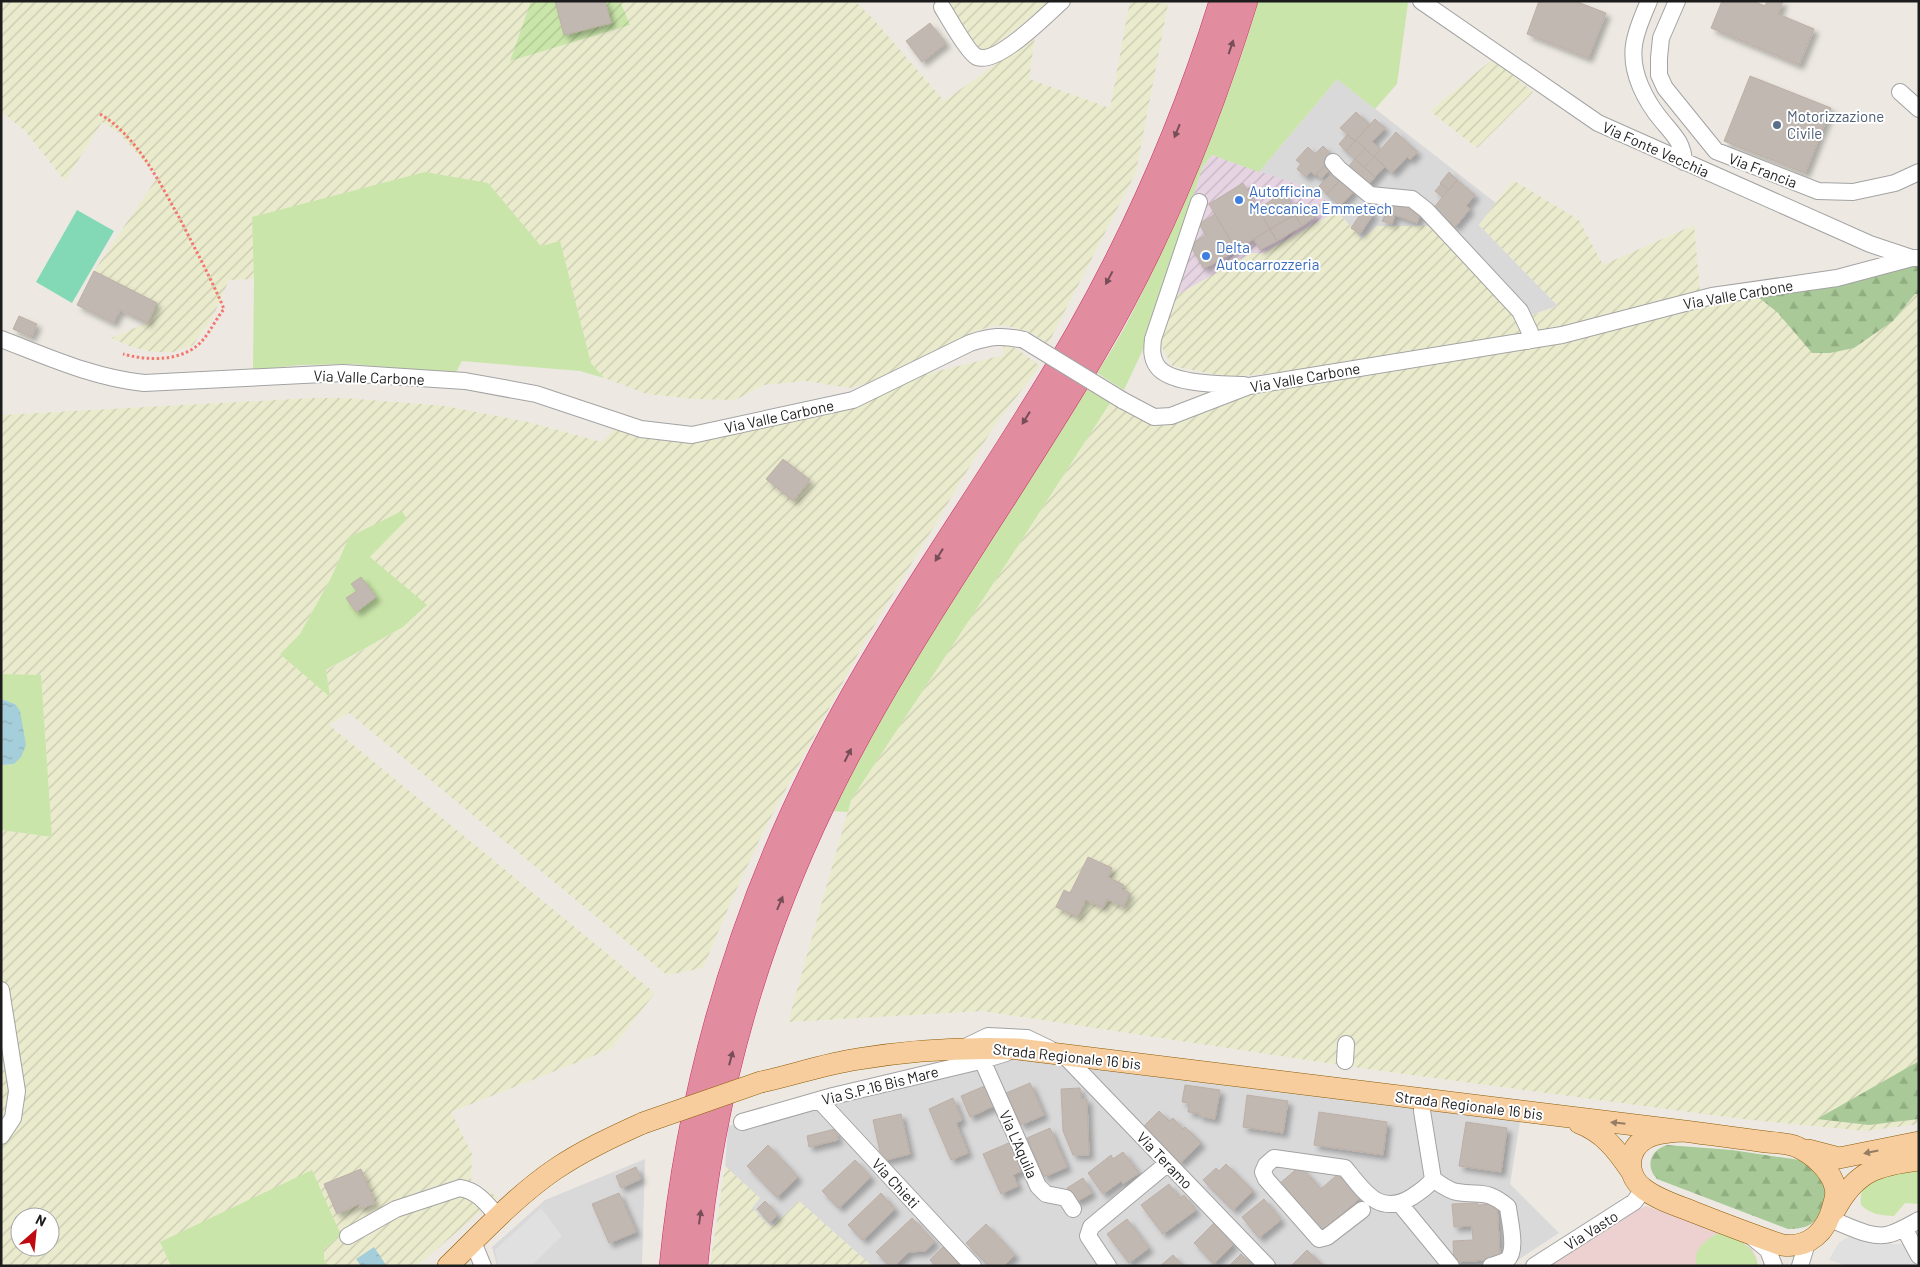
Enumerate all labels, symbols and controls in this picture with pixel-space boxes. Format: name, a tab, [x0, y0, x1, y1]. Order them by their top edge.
one-way arrow	[1227, 39, 1235, 54]
place label: Motorizzazione Civile	[1787, 107, 1884, 142]
street label: Via Fonte Vecchia	[1600, 117, 1712, 181]
marker: Motorizzazione Civile	[1771, 119, 1783, 131]
one-way arrow	[1173, 123, 1180, 138]
street label: Via Francia	[1726, 149, 1800, 191]
place label: Autofficina Meccanica Emmetech	[1249, 182, 1392, 217]
marker: Autofficina Meccanica Emmetech	[1233, 194, 1245, 206]
place label: Delta Autocarrozzeria	[1216, 238, 1319, 273]
marker: Delta Autocarrozzeria	[1200, 250, 1212, 262]
one-way arrow	[1104, 271, 1113, 284]
street label: Via Valle Carbone	[1682, 275, 1794, 313]
street label: Via Valle Carbone	[1249, 358, 1361, 396]
street label: Via Valle Carbone	[313, 366, 425, 388]
street label: Via Valle Carbone	[723, 396, 835, 436]
one-way arrow	[1022, 411, 1031, 424]
one-way arrow	[935, 548, 944, 562]
one-way arrow	[843, 748, 852, 763]
one-way arrow	[776, 895, 784, 910]
street label: Strada Regionale 16 bis	[992, 1039, 1142, 1073]
one-way arrow	[727, 1050, 735, 1065]
street label: Via S.P.16 Bis Mare	[820, 1062, 940, 1108]
street label: Strada Regionale 16 bis	[1394, 1087, 1544, 1123]
street label: Via L'Aquila	[996, 1107, 1042, 1181]
one-way arrow	[1610, 1119, 1626, 1127]
street label: Via Teramo	[1133, 1128, 1197, 1192]
one-way arrow	[1864, 1148, 1879, 1156]
street label: Via Chieti	[868, 1154, 924, 1212]
north arrow	[10, 1207, 60, 1257]
street label: Via Vasto	[1561, 1207, 1621, 1253]
one-way arrow	[697, 1209, 705, 1225]
text: N	[33, 1210, 49, 1230]

